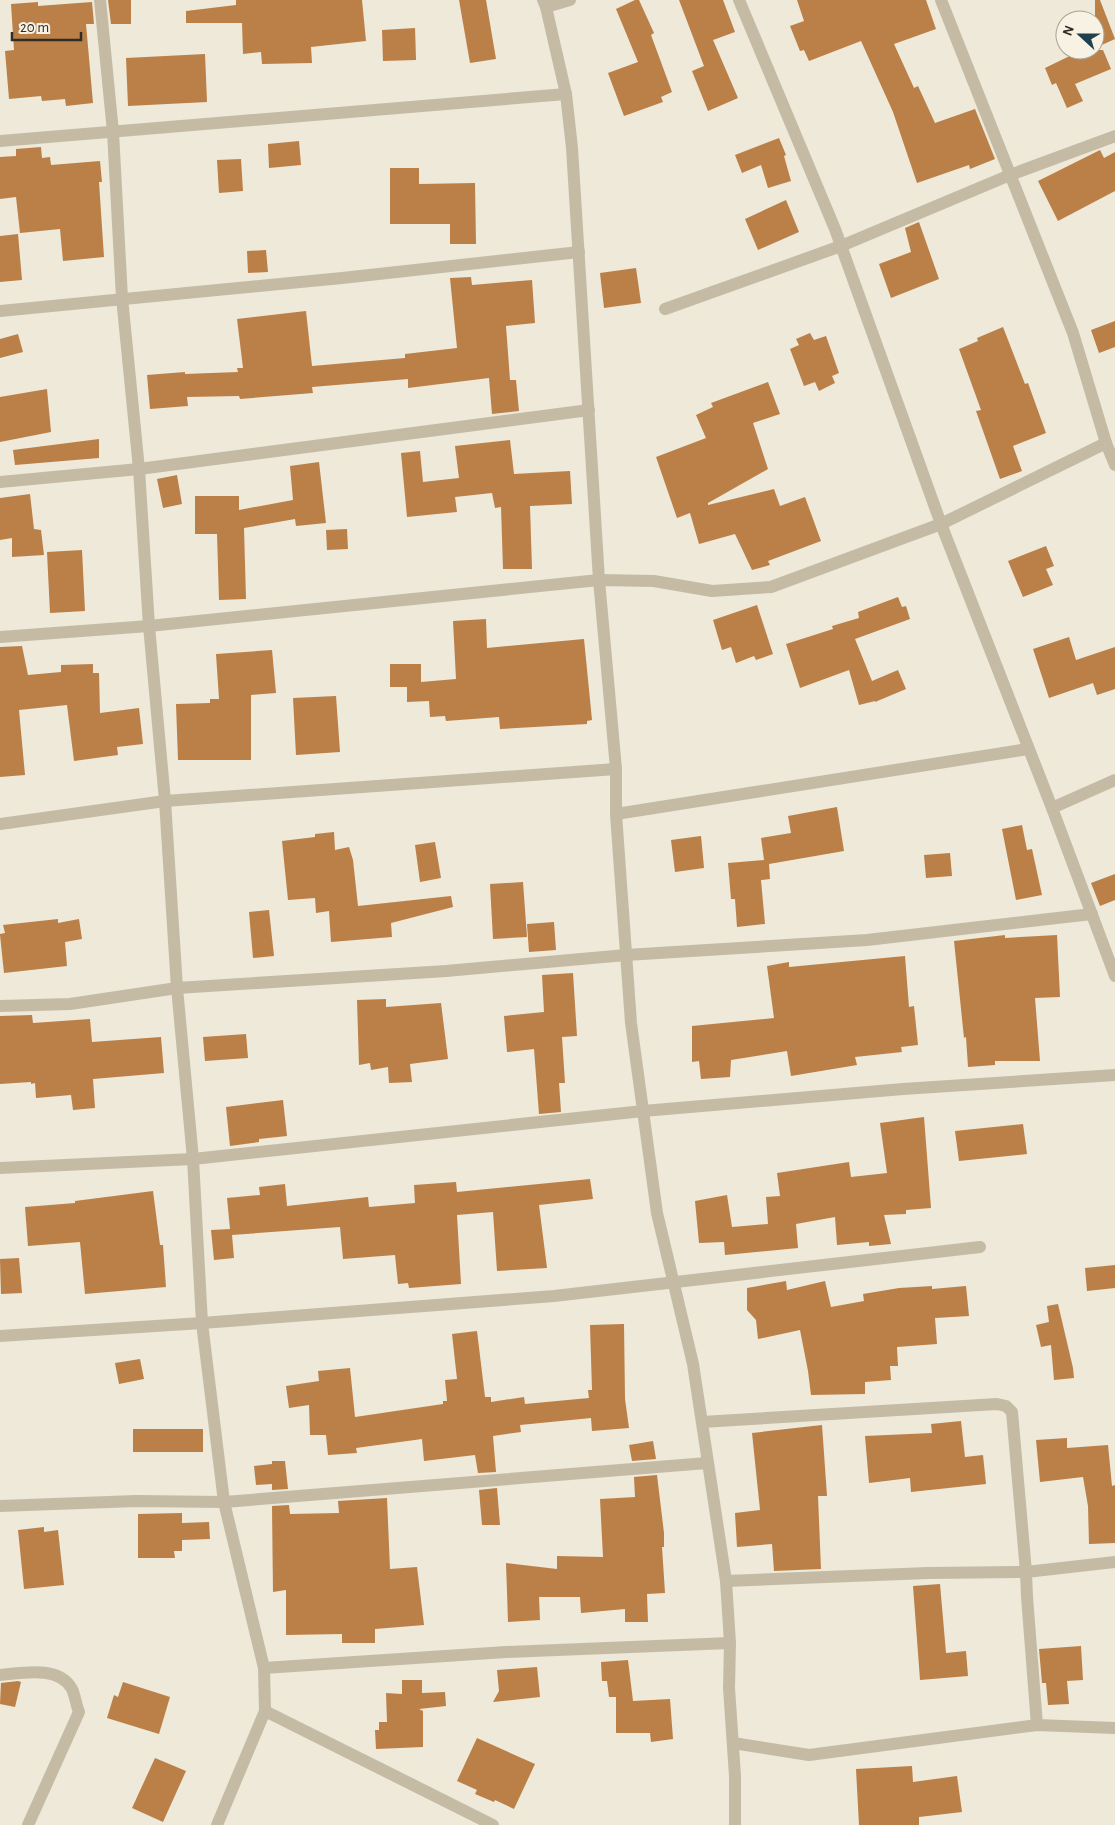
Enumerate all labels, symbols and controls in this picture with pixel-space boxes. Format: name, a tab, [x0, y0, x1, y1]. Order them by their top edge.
scale bar	[12, 10, 81, 42]
north arrow	[1055, 10, 1105, 60]
text: 20 m	[20, 20, 49, 35]
text: N	[1061, 24, 1077, 38]

